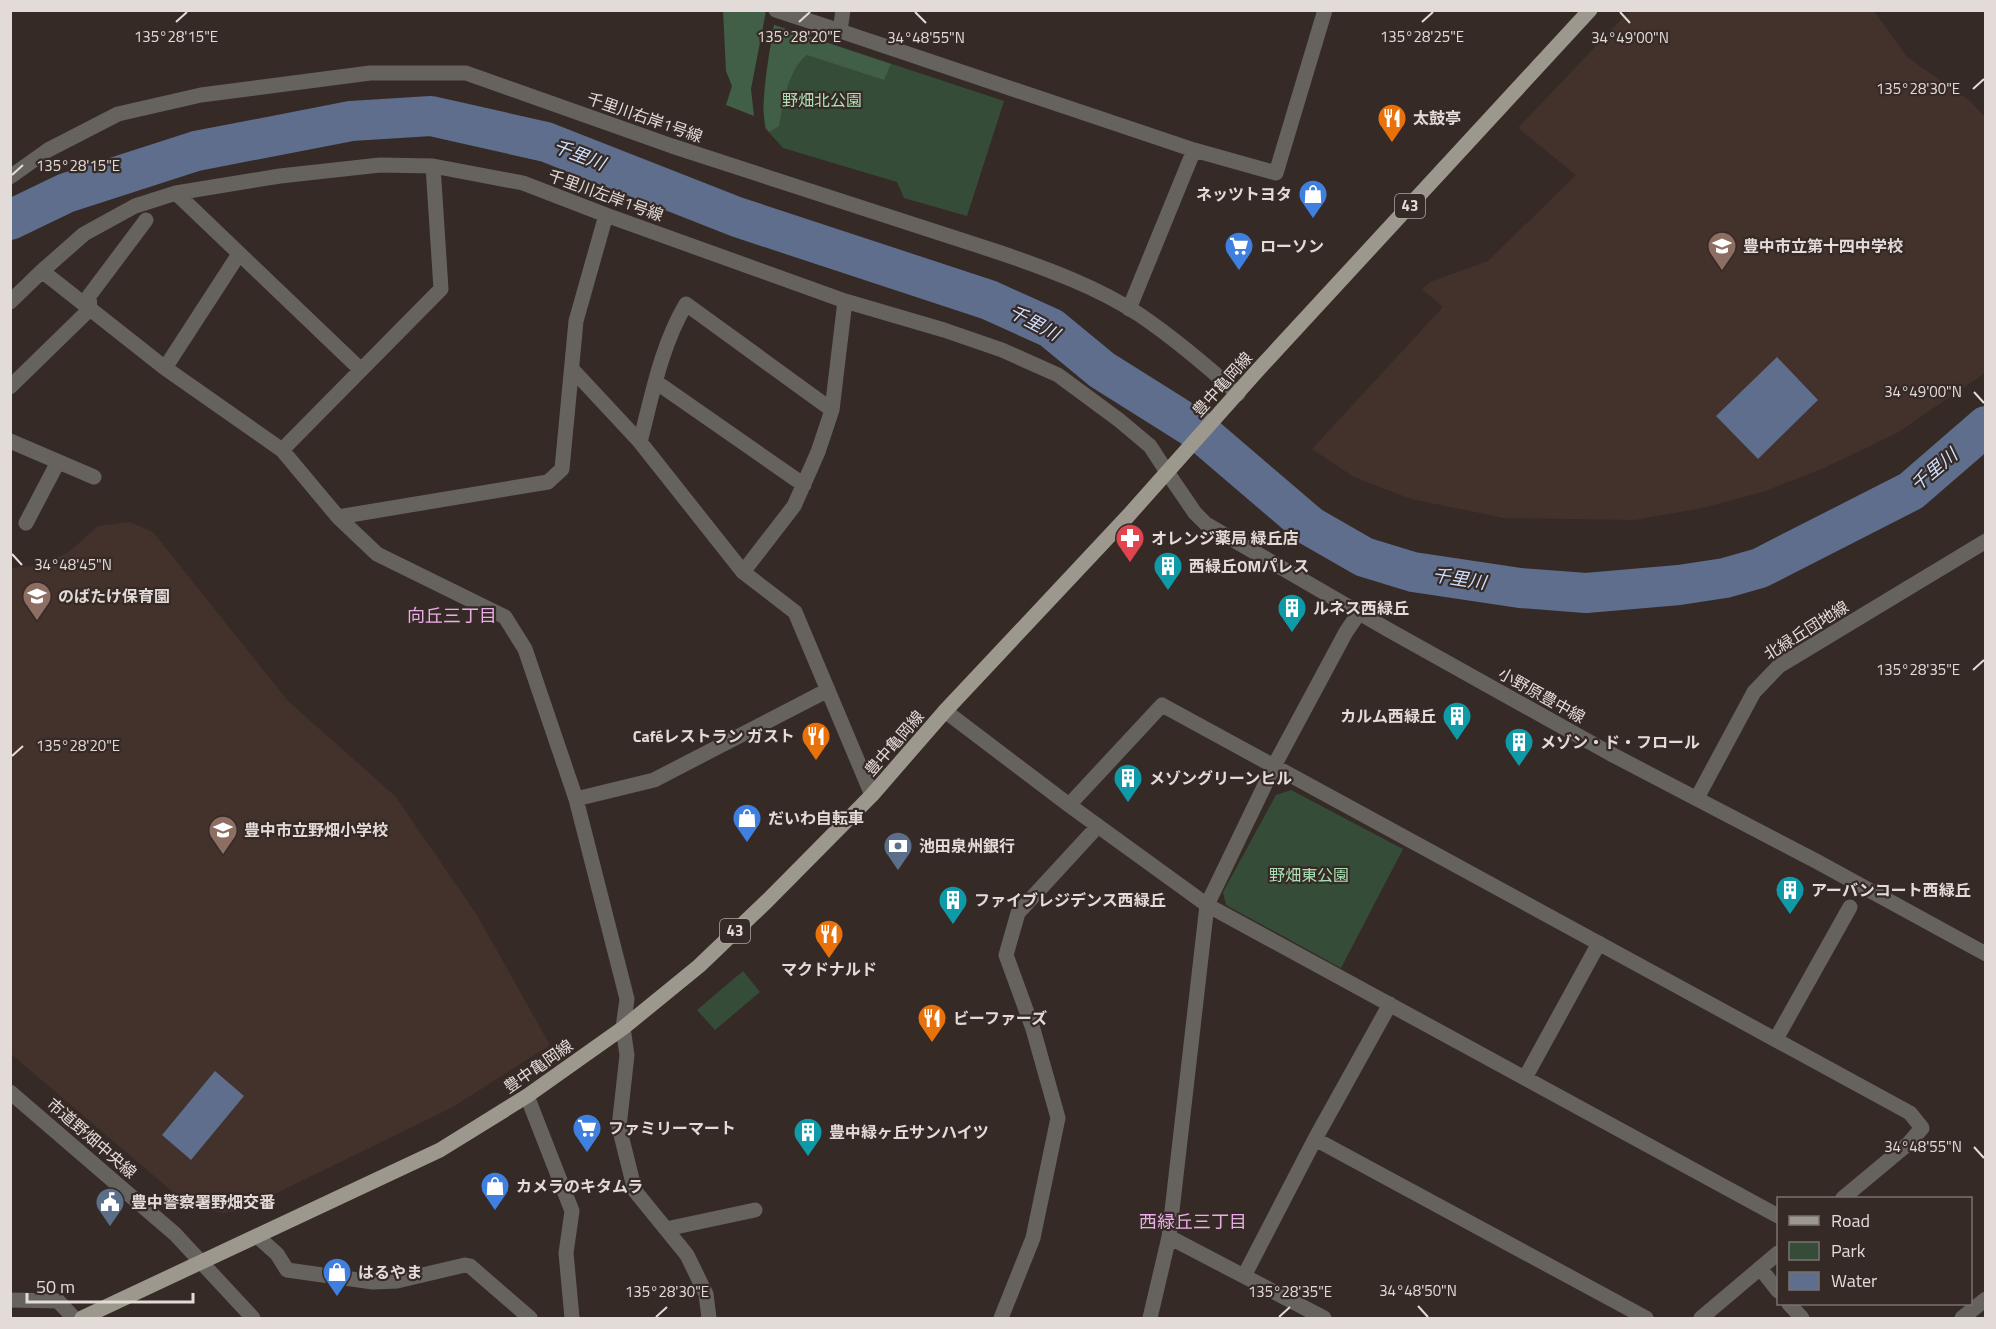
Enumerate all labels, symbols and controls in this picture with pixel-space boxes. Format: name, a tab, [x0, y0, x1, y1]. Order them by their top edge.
text: 135°28'15"E	[134, 25, 218, 48]
text: 135°28'20"E	[757, 25, 841, 48]
text: 135°28'25"E	[1380, 25, 1464, 48]
text: 34°48'55"N	[887, 26, 965, 49]
text: 34°49'00"N	[1591, 26, 1669, 49]
text: 135°28'30"E	[1876, 77, 1960, 100]
street label: 千里川右岸1号線	[584, 86, 706, 148]
park label: 野畑北公園	[782, 88, 862, 112]
restaurant icon: 太鼓亭	[1376, 102, 1408, 144]
place label: 太鼓亭	[1413, 106, 1461, 130]
water label: 千里川	[549, 132, 611, 178]
text: 135°28'15"E	[36, 154, 120, 177]
street label: 千里川左岸1号線	[545, 163, 667, 227]
shop icon: ネッツトヨタ	[1297, 178, 1329, 220]
place label: ネッツトヨタ	[1196, 182, 1292, 206]
road number: 43	[1395, 194, 1425, 218]
supermarket icon: ローソン	[1223, 230, 1255, 272]
school or university icon: 豊中市立第十四中学校	[1706, 230, 1738, 272]
place label: ローソン	[1260, 234, 1324, 258]
place label: 豊中市立第十四中学校	[1743, 234, 1903, 258]
water label: 千里川	[1004, 298, 1066, 348]
street label: 豊中亀岡線	[1186, 346, 1258, 422]
text: 34°49'00"N	[1884, 380, 1962, 403]
water label: 千里川	[1904, 441, 1965, 497]
pharmacy icon: オレンジ薬局 緑丘店	[1114, 522, 1146, 564]
place label: オレンジ薬局 緑丘店	[1151, 526, 1299, 550]
building icon: 西緑丘OMパレス	[1152, 550, 1184, 592]
text: 34°48'45"N	[34, 553, 112, 576]
place label: 西緑丘OMパレス	[1189, 554, 1309, 578]
water label: 千里川	[1430, 561, 1490, 596]
school or university icon: のばたけ保育園	[21, 580, 53, 622]
place label: のばたけ保育園	[58, 584, 170, 608]
building icon: ルネス西緑丘	[1276, 592, 1308, 634]
street label: 北緑丘団地線	[1759, 594, 1853, 666]
place label: ルネス西緑丘	[1313, 596, 1409, 620]
district label: 向丘三丁目	[407, 602, 497, 629]
text: 135°28'35"E	[1876, 658, 1960, 681]
street label: 小野原豊中線	[1494, 661, 1590, 729]
building icon: カルム西緑丘	[1441, 700, 1473, 742]
place label: カルム西緑丘	[1340, 704, 1436, 728]
street label: 豊中亀岡線	[859, 705, 929, 781]
restaurant icon: Caféレストラン ガスト	[800, 720, 832, 762]
place label: Caféレストラン ガスト	[633, 724, 795, 748]
building icon: メゾン・ド・フロール	[1503, 726, 1535, 768]
place label: メゾン・ド・フロール	[1540, 730, 1700, 754]
text: 135°28'20"E	[36, 734, 120, 757]
building icon: メゾングリーンヒル	[1112, 762, 1144, 804]
place label: メゾングリーンヒル	[1149, 766, 1292, 790]
shop icon: だいわ自転車	[731, 802, 763, 844]
place label: だいわ自転車	[768, 806, 864, 830]
school or university icon: 豊中市立野畑小学校	[207, 814, 239, 856]
place label: 豊中市立野畑小学校	[244, 818, 388, 842]
bank icon: 池田泉州銀行	[882, 830, 914, 872]
place label: 池田泉州銀行	[919, 834, 1015, 858]
park label: 野畑東公園	[1269, 863, 1349, 887]
building icon: アーバンコート西緑丘	[1774, 874, 1806, 916]
place label: アーバンコート西緑丘	[1811, 878, 1971, 902]
building icon: ファイブレジデンス西緑丘	[937, 884, 969, 926]
place label: ファイブレジデンス西緑丘	[974, 888, 1166, 912]
restaurant icon: マクドナルド	[813, 918, 845, 960]
road number: 43	[720, 919, 750, 943]
place label: マクドナルド	[781, 957, 877, 981]
restaurant icon: ビーファーズ	[916, 1002, 948, 1044]
place label: ビーファーズ	[953, 1006, 1047, 1030]
street label: 豊中亀岡線	[498, 1033, 578, 1099]
street label: 市道野畑中央線	[42, 1092, 142, 1184]
supermarket icon: ファミリーマート	[571, 1112, 603, 1154]
place label: ファミリーマート	[608, 1116, 736, 1140]
building icon: 豊中緑ヶ丘サンハイツ	[792, 1116, 824, 1158]
place label: 豊中緑ヶ丘サンハイツ	[829, 1120, 989, 1144]
text: 34°48'55"N	[1884, 1135, 1962, 1158]
shop icon: カメラのキタムラ	[479, 1170, 511, 1212]
place label: カメラのキタムラ	[516, 1174, 643, 1198]
public building icon: 豊中警察署野畑交番	[94, 1186, 126, 1228]
place label: 豊中警察署野畑交番	[131, 1190, 275, 1214]
legend	[1777, 1197, 1972, 1305]
text: Road	[1831, 1207, 1870, 1234]
district label: 西緑丘三丁目	[1139, 1208, 1247, 1235]
text: Park	[1831, 1237, 1866, 1264]
shop icon: はるやま	[321, 1256, 353, 1298]
place label: はるやま	[358, 1260, 422, 1284]
scale bar	[27, 1266, 194, 1304]
text: Water	[1831, 1267, 1877, 1294]
text: 50 m	[36, 1273, 75, 1300]
text: 34°48'50"N	[1379, 1279, 1457, 1302]
text: 135°28'30"E	[625, 1280, 709, 1303]
text: 135°28'35"E	[1248, 1280, 1332, 1303]

